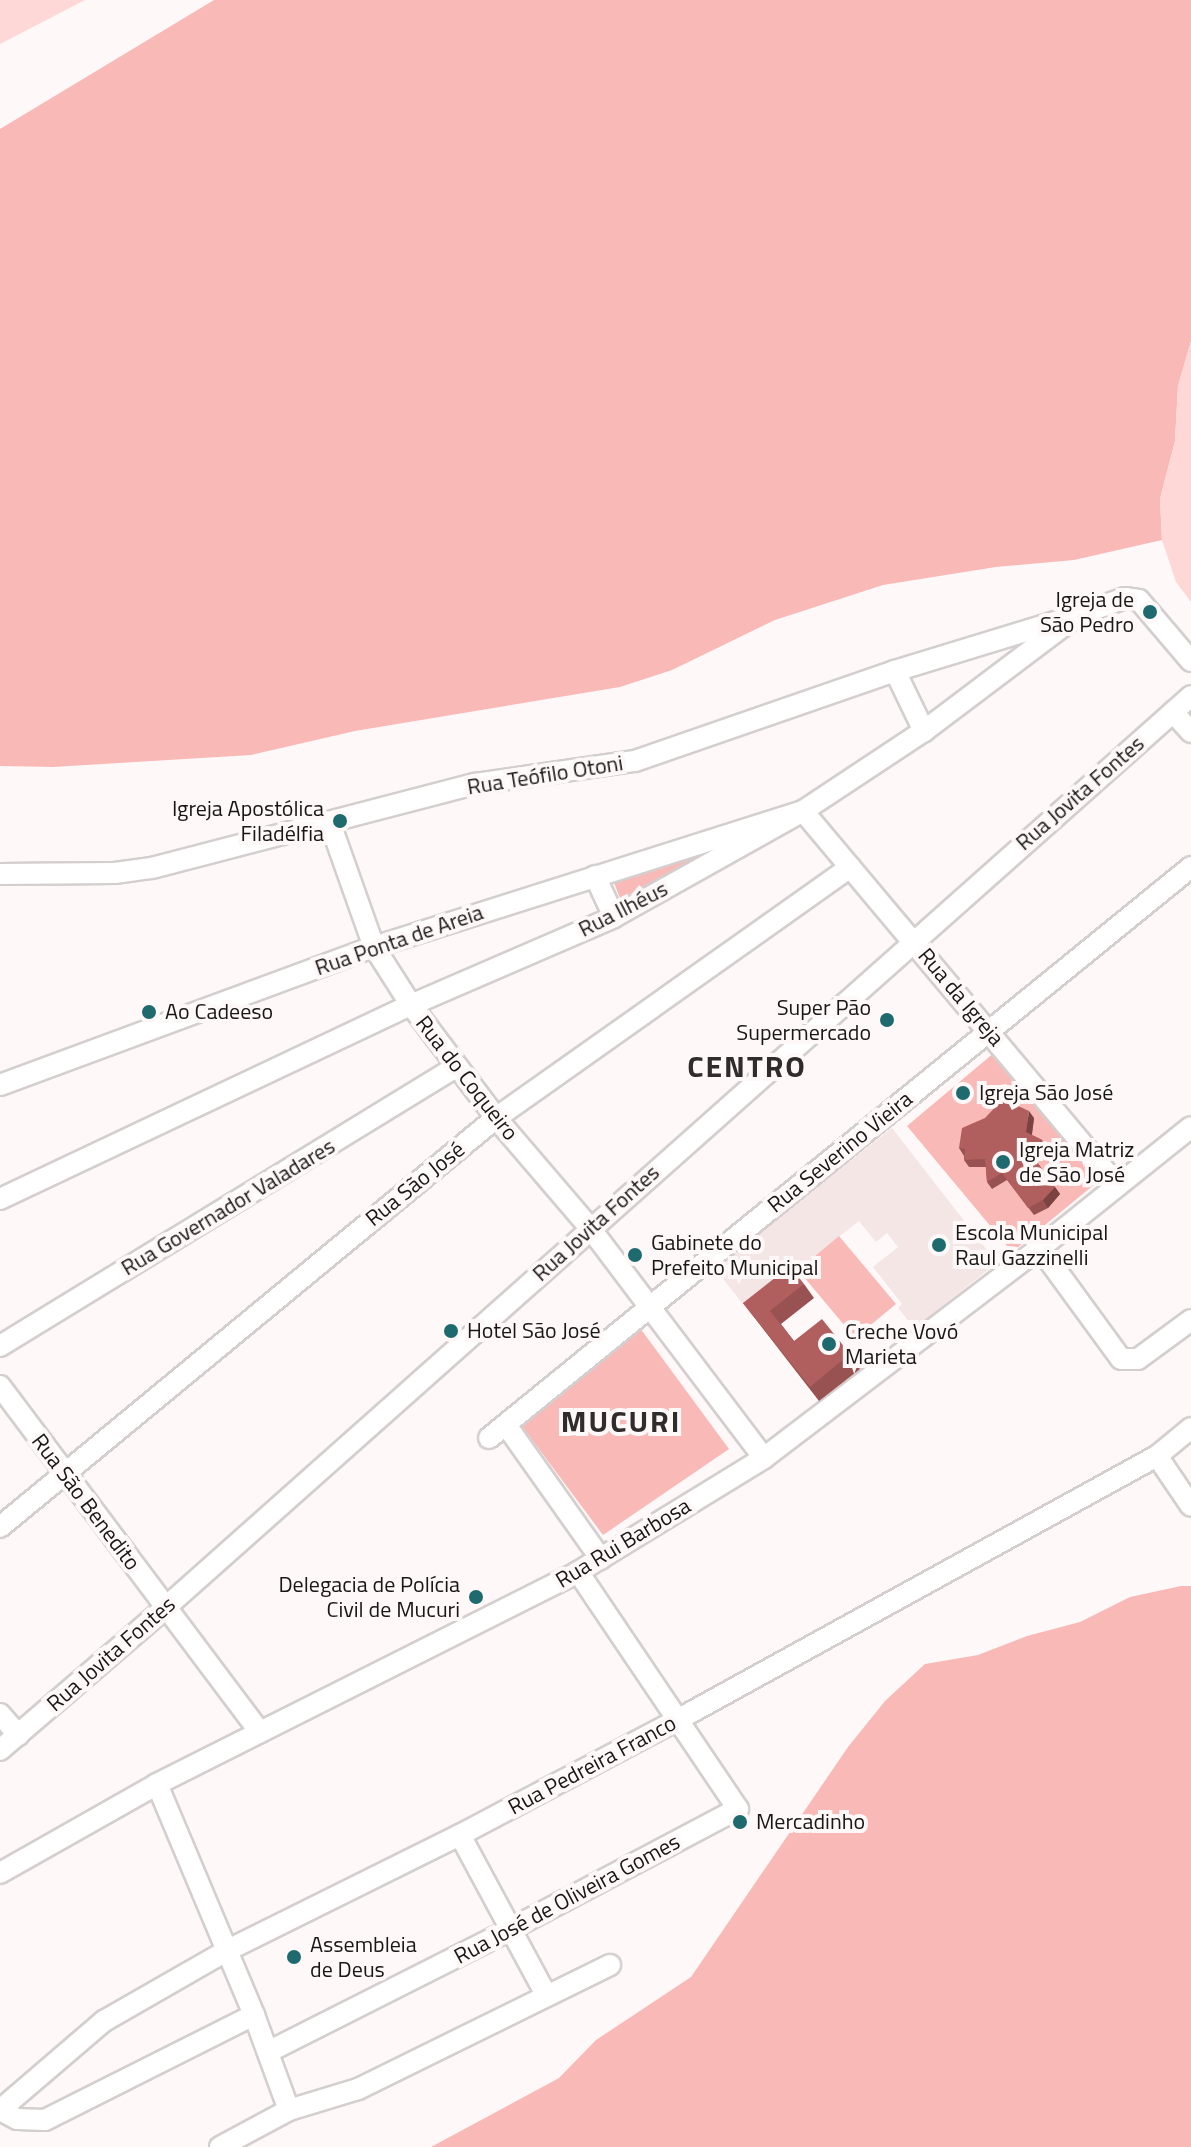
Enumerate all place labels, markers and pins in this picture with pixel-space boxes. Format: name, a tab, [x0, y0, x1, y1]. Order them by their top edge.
place label: Igreja de São Pedro	[1040, 586, 1134, 638]
marker: Igreja de São Pedro	[1141, 603, 1159, 621]
place label: Igreja Apostólica Filadélfia	[172, 795, 324, 846]
marker: Igreja Apostólica Filadélfia	[331, 812, 349, 830]
place label: Super Pão Supermercado	[736, 994, 871, 1046]
place label: Ao Cadeeso	[165, 999, 273, 1025]
marker: Ao Cadeeso	[140, 1003, 158, 1021]
marker: Super Pão Supermercado	[878, 1011, 896, 1029]
place label: Igreja São José	[979, 1080, 1113, 1106]
marker: Igreja São José	[954, 1084, 972, 1102]
place label: Igreja Matriz de São José	[1019, 1136, 1134, 1188]
marker: Igreja Matriz de São José	[994, 1153, 1012, 1171]
place label: Escola Municipal Raul Gazzinelli	[955, 1219, 1108, 1270]
place label: Gabinete do Prefeito Municipal	[651, 1229, 819, 1280]
marker: Escola Municipal Raul Gazzinelli	[930, 1236, 948, 1254]
marker: Gabinete do Prefeito Municipal	[626, 1246, 644, 1264]
place label: Hotel São José	[467, 1318, 601, 1344]
place label: Creche Vovó Marieta	[845, 1318, 958, 1370]
marker: Hotel São José	[442, 1322, 460, 1340]
marker: Creche Vovó Marieta	[820, 1335, 838, 1353]
place label: Delegacia de Polícia Civil de Mucuri	[278, 1571, 460, 1622]
marker: Delegacia de Polícia Civil de Mucuri	[467, 1588, 485, 1606]
place label: Mercadinho	[756, 1809, 865, 1835]
marker: Mercadinho	[731, 1813, 749, 1831]
place label: Assembleia de Deus	[310, 1931, 417, 1982]
marker: Assembleia de Deus	[285, 1948, 303, 1966]

